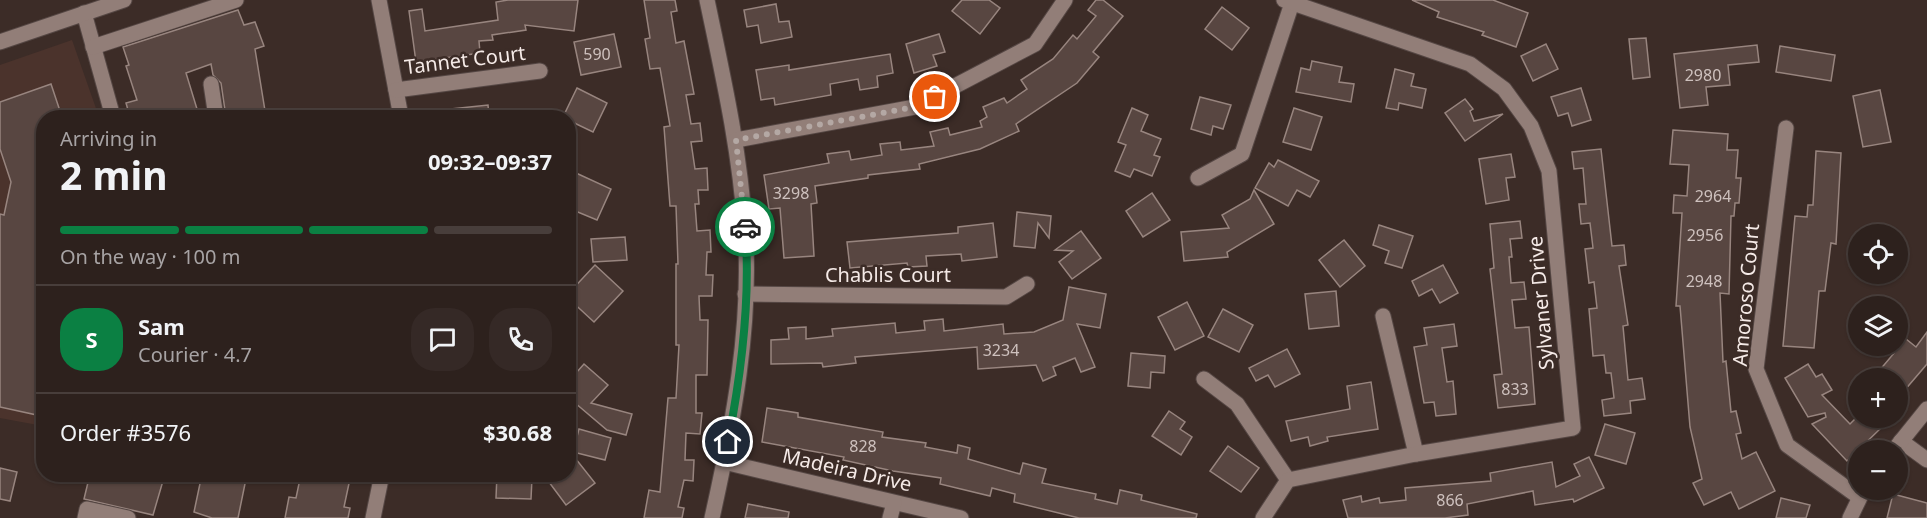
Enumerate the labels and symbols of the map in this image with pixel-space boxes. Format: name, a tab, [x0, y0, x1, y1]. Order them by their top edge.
street label: Tannet Court	[403, 39, 527, 80]
house number: 590	[583, 43, 611, 65]
house number: 2980	[1685, 64, 1721, 86]
pin	[909, 71, 960, 122]
house number: 3298	[773, 182, 809, 204]
house number: 2964	[1695, 185, 1731, 207]
courier	[715, 197, 775, 257]
street label: Amoroso Court	[1726, 223, 1765, 367]
house number: 2956	[1687, 224, 1723, 246]
street label: Sylvaner Drive	[1521, 235, 1560, 371]
street label: Chablis Court	[825, 261, 951, 288]
house number: 2948	[1686, 270, 1722, 292]
house number: 3234	[983, 339, 1019, 361]
house number: 833	[1501, 378, 1529, 400]
pin	[702, 416, 753, 467]
house number: 828	[849, 435, 877, 457]
street label: Madeira Drive	[780, 442, 914, 497]
house number: 866	[1436, 489, 1464, 511]

